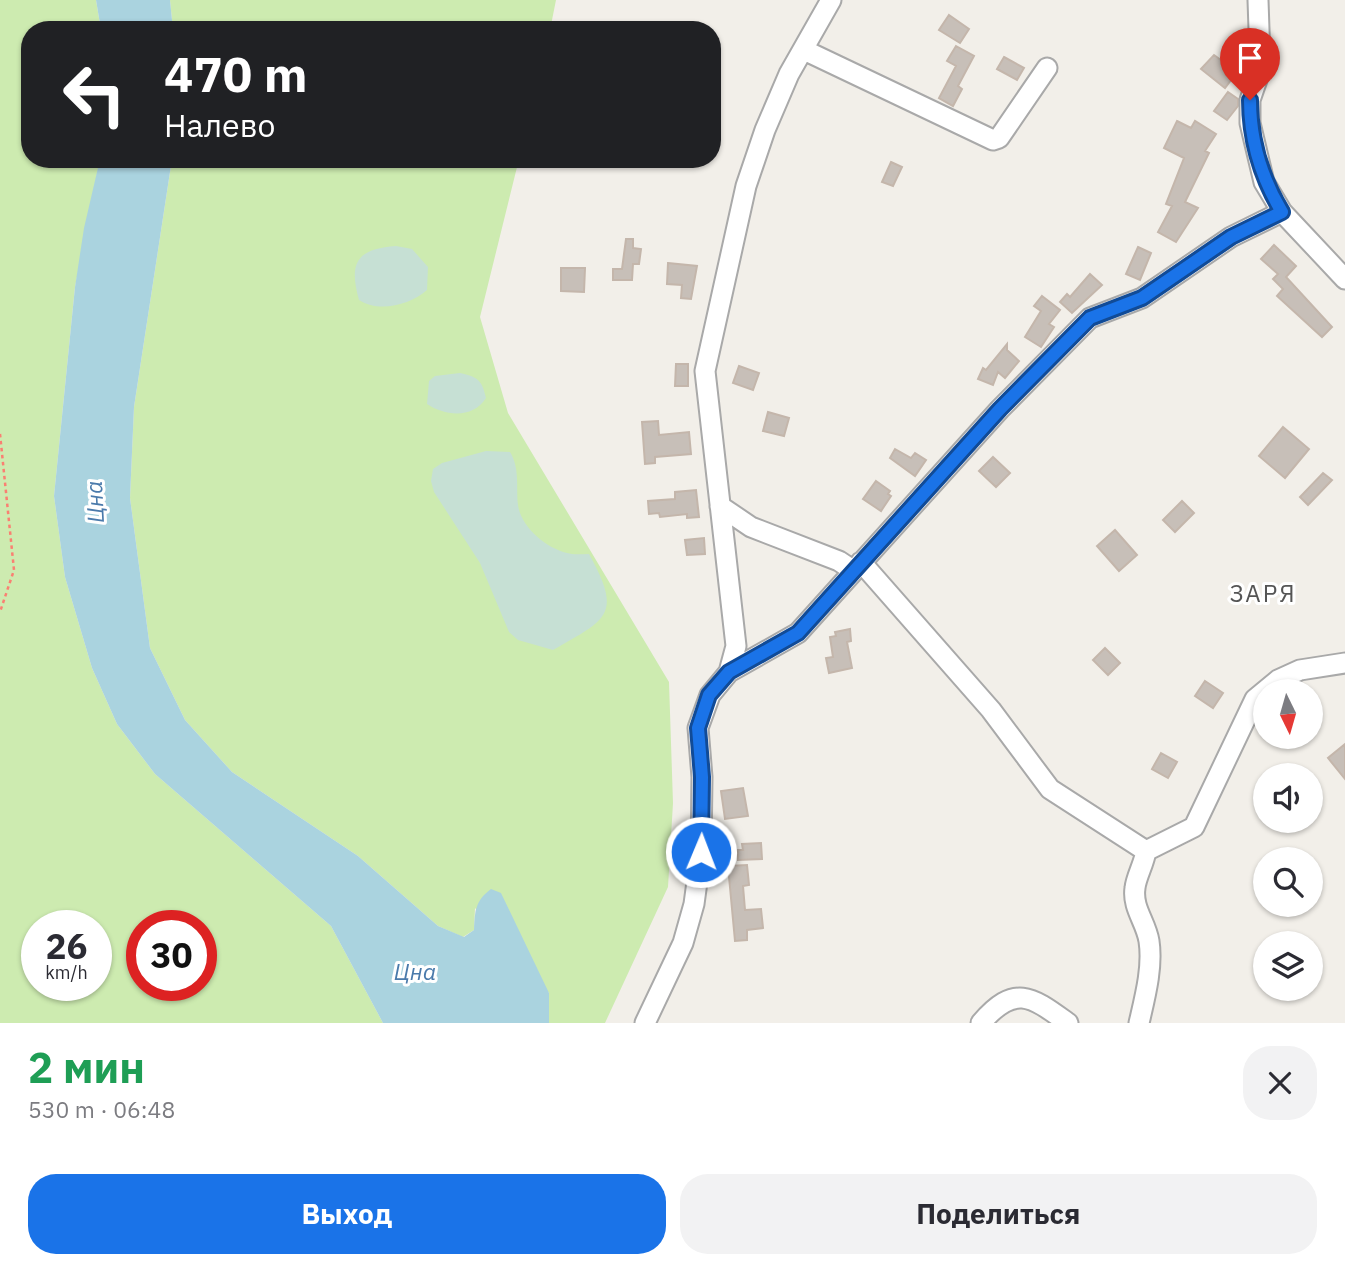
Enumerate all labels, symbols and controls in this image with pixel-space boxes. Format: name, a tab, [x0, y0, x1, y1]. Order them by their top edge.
pin	[1220, 28, 1280, 100]
icon: arrive	[1231, 39, 1269, 77]
text: 470 m	[164, 42, 308, 105]
icon: left	[49, 49, 140, 140]
text: Налево	[164, 104, 275, 146]
water label: Цна	[78, 480, 110, 524]
district label: ЗАРЯ	[1229, 577, 1297, 609]
north arrow	[1253, 679, 1323, 749]
map controls	[1253, 679, 1323, 1001]
button: sound	[1253, 763, 1323, 833]
position arrow	[664, 815, 738, 889]
button: search	[1253, 847, 1323, 917]
speed limit sign: 30	[126, 910, 217, 1001]
text: 26	[45, 923, 88, 969]
button: layers	[1253, 931, 1323, 1001]
water label: Цна	[394, 956, 436, 986]
text: km/h	[45, 961, 88, 984]
text: 2 мин	[28, 1040, 145, 1095]
button: close	[1243, 1046, 1317, 1120]
text: 530 m · 06:48	[28, 1094, 175, 1124]
button: Выход	[28, 1174, 666, 1254]
button: Поделиться	[680, 1174, 1317, 1254]

